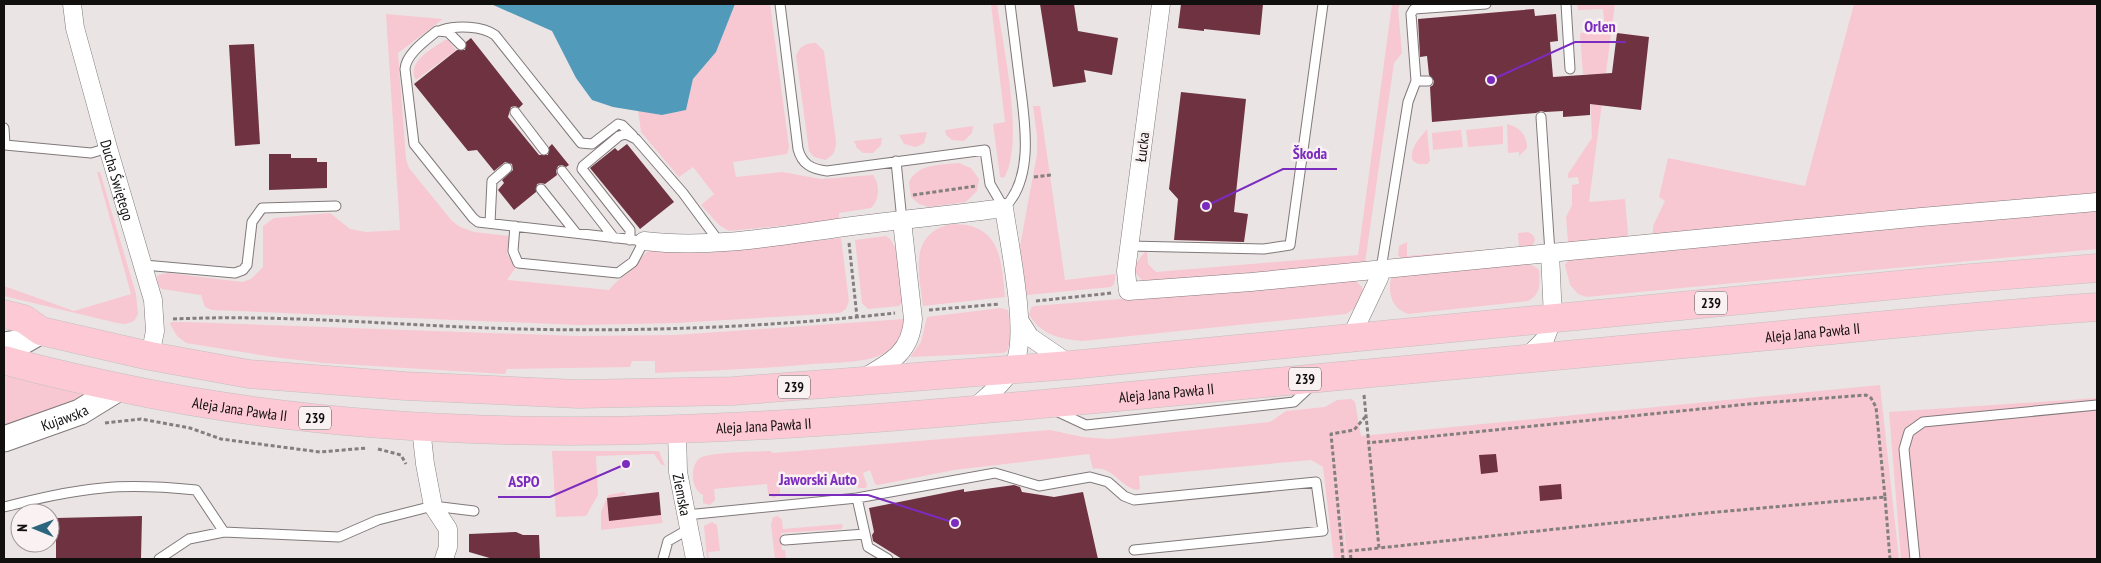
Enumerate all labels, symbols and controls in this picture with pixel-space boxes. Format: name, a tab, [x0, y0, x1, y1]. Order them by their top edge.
callout: Orlen	[1575, 11, 1626, 42]
text: Orlen	[1584, 16, 1616, 36]
street label: Łucka	[1131, 131, 1153, 163]
street label: Ducha Świętego	[97, 137, 138, 223]
callout: Škoda	[1283, 138, 1337, 169]
text: Škoda	[1293, 143, 1328, 163]
road number: 239	[1695, 292, 1727, 314]
street label: Aleja Jana Pawła II	[1764, 318, 1861, 346]
road number: 239	[1289, 368, 1321, 390]
road number: 239	[778, 376, 810, 398]
street label: Aleja Jana Pawła II	[1118, 379, 1215, 406]
street label: Aleja Jana Pawła II	[191, 392, 288, 425]
street label: Kujawska	[38, 400, 92, 435]
road number: 239	[299, 406, 331, 429]
street label: Aleja Jana Pawła II	[716, 413, 812, 437]
callout: Jaworski Auto	[769, 464, 868, 495]
callout: ASPO	[498, 466, 550, 497]
text: Jaworski Auto	[778, 469, 857, 489]
text: ASPO	[507, 471, 540, 491]
street label: Ziemska	[669, 472, 696, 517]
north arrow	[10, 503, 60, 553]
text: N	[13, 524, 31, 532]

